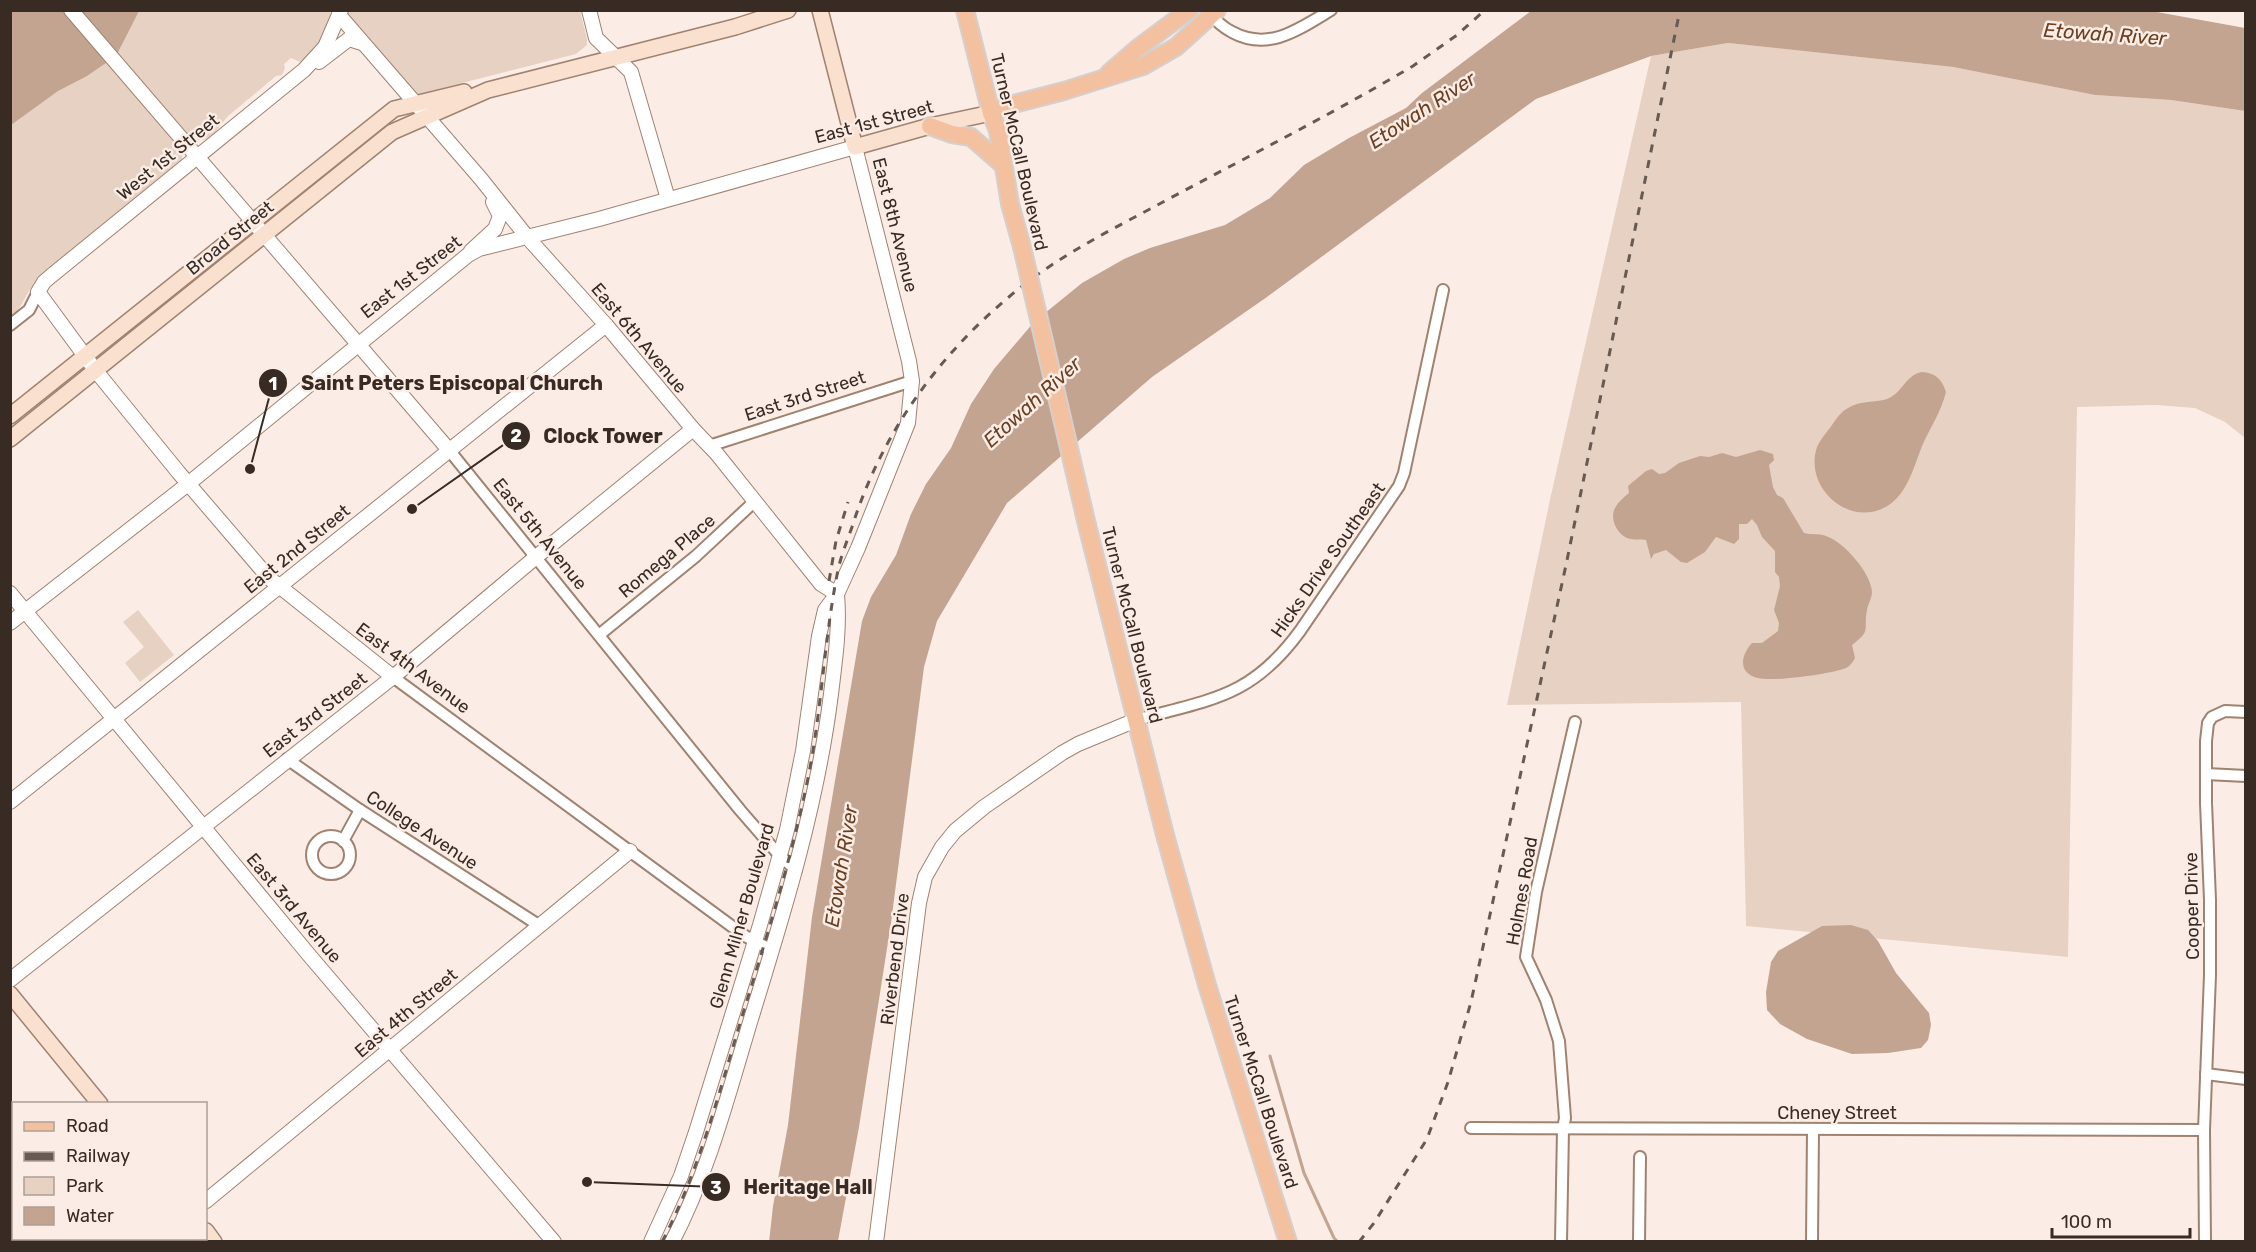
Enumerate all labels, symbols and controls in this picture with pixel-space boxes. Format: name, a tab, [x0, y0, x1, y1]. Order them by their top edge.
water label: Etowah River	[2043, 18, 2169, 50]
street label: Turner McCall Boulevard	[986, 51, 1052, 253]
water label: Etowah River	[1364, 66, 1481, 154]
street label: East 1st Street	[812, 96, 936, 148]
street label: West 1st Street	[112, 109, 224, 205]
street label: East 8th Avenue	[868, 155, 922, 295]
street label: Broad Street	[182, 196, 278, 280]
street label: East 1st Street	[356, 231, 466, 323]
street label: East 6th Avenue	[586, 278, 692, 398]
water label: Etowah River	[978, 351, 1087, 452]
callout: Saint Peters Episcopal Church	[258, 364, 615, 402]
street label: East 3rd Street	[742, 366, 868, 426]
text: Saint Peters Episcopal Church	[301, 371, 603, 395]
text: 1	[269, 373, 277, 395]
callout: Clock Tower	[501, 417, 675, 455]
text: Clock Tower	[543, 424, 663, 448]
text: 2	[510, 425, 522, 447]
street label: East 5th Avenue	[488, 474, 592, 594]
street label: Hicks Drive Southeast	[1266, 478, 1390, 642]
street label: East 2nd Street	[240, 500, 354, 598]
street label: Romega Place	[614, 509, 720, 603]
street label: Turner McCall Boulevard	[1097, 524, 1167, 726]
street label: East 4th Avenue	[351, 618, 475, 718]
street label: East 3rd Street	[259, 668, 371, 762]
street label: College Avenue	[362, 786, 482, 874]
water label: Etowah River	[820, 802, 863, 929]
street label: Glenn Milner Boulevard	[705, 821, 779, 1011]
street label: Holmes Road	[1502, 835, 1542, 947]
street label: East 3rd Avenue	[242, 849, 346, 967]
street label: Cooper Drive	[2180, 852, 2204, 960]
street label: Riverbend Drive	[876, 892, 914, 1026]
street label: East 4th Street	[350, 964, 462, 1062]
street label: Turner McCall Boulevard	[1219, 993, 1303, 1191]
legend	[12, 1102, 207, 1240]
street label: Cheney Street	[1777, 1102, 1897, 1124]
text: Road	[66, 1115, 109, 1137]
text: Railway	[66, 1145, 130, 1167]
callout: Heritage Hall	[701, 1168, 885, 1206]
text: Park	[66, 1175, 104, 1197]
text: Heritage Hall	[743, 1175, 873, 1199]
text: 3	[710, 1177, 722, 1199]
scale bar	[2052, 1201, 2190, 1239]
text: Water	[66, 1205, 114, 1227]
text: 100 m	[2061, 1211, 2112, 1233]

